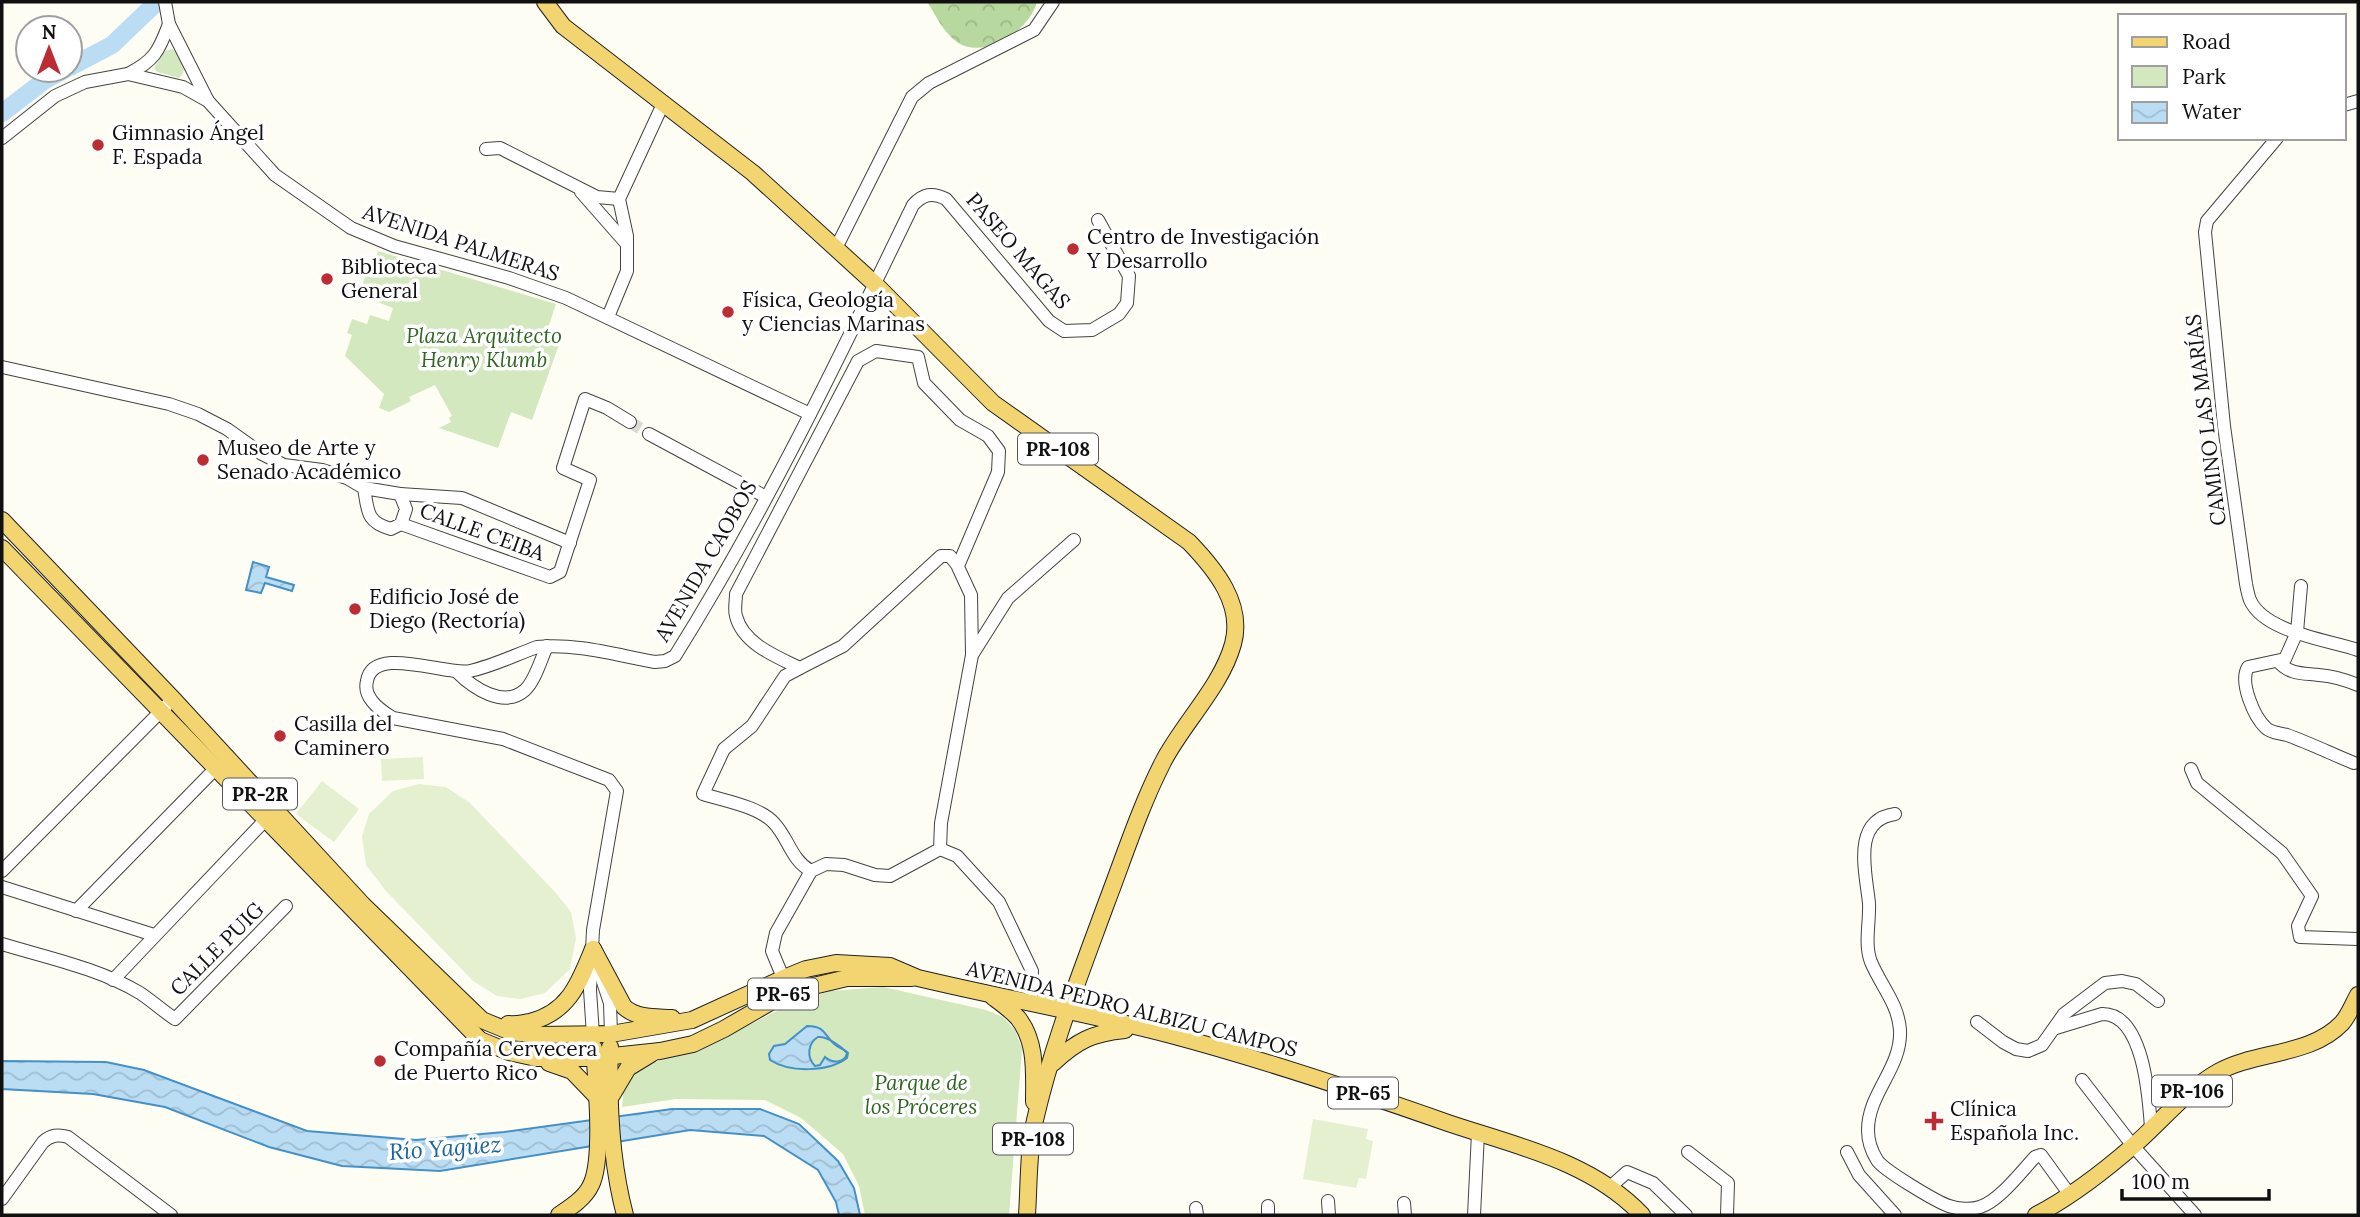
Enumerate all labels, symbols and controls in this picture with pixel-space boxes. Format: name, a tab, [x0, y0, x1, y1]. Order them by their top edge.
north arrow	[14, 14, 84, 84]
legend	[2118, 14, 2346, 140]
text: N	[42, 20, 57, 44]
text: Road	[2182, 28, 2231, 55]
text: Park	[2182, 63, 2226, 90]
text: Water	[2182, 98, 2241, 125]
place label: Gimnasio Ángel F. Espada	[112, 119, 264, 170]
marker: Gimnasio Ángel F. Espada	[90, 137, 106, 153]
street label: PASEO MAGAS	[960, 187, 1076, 315]
street label: AVENIDA PALMERAS	[359, 198, 563, 287]
place label: Centro de Investigación Y Desarrollo	[1086, 223, 1320, 274]
marker: Centro de Investigación Y Desarrollo	[1065, 241, 1081, 257]
place label: Biblioteca General	[341, 253, 437, 304]
marker: Biblioteca General	[319, 271, 335, 287]
place label: Física, Geología y Ciencias Marinas	[742, 286, 925, 337]
marker: Física, Geología y Ciencias Marinas	[720, 304, 736, 320]
street label: CAMINO LAS MARÍAS	[2179, 313, 2232, 527]
park label: Plaza Arquitecto Henry Klumb	[406, 322, 562, 373]
road number: PR-108	[1018, 433, 1098, 464]
place label: Museo de Arte y Senado Académico	[217, 434, 401, 485]
marker: Museo de Arte y Senado Académico	[195, 452, 211, 468]
street label: AVENIDA CAOBOS	[648, 475, 763, 647]
street label: CALLE CEIBA	[416, 496, 549, 567]
place label: Edificio José de Diego (Rectoría)	[369, 583, 525, 634]
marker: Edificio José de Diego (Rectoría)	[347, 601, 363, 617]
place label: Casilla del Caminero	[294, 710, 393, 761]
marker: Casilla del Caminero	[272, 728, 288, 744]
road number: PR-2R	[223, 778, 297, 810]
street label: CALLE PUIG	[164, 896, 269, 1001]
street label: AVENIDA PEDRO ALBIZU CAMPOS	[963, 954, 1300, 1063]
road number: PR-65	[748, 978, 818, 1010]
place label: Compañía Cervecera de Puerto Rico	[394, 1035, 598, 1086]
marker: Compañía Cervecera de Puerto Rico	[372, 1053, 388, 1069]
park label: Parque de los Próceres	[865, 1069, 977, 1120]
road number: PR-106	[2152, 1076, 2232, 1106]
road number: PR-65	[1328, 1078, 1398, 1108]
place label: Clínica Española Inc.	[1950, 1095, 2079, 1146]
marker: Clínica Española Inc.	[1924, 1111, 1944, 1131]
road number: PR-108	[993, 1124, 1073, 1154]
water label: Río Yagüez	[388, 1129, 502, 1166]
scale bar	[2122, 1158, 2269, 1202]
text: 100 m	[2132, 1168, 2190, 1195]

